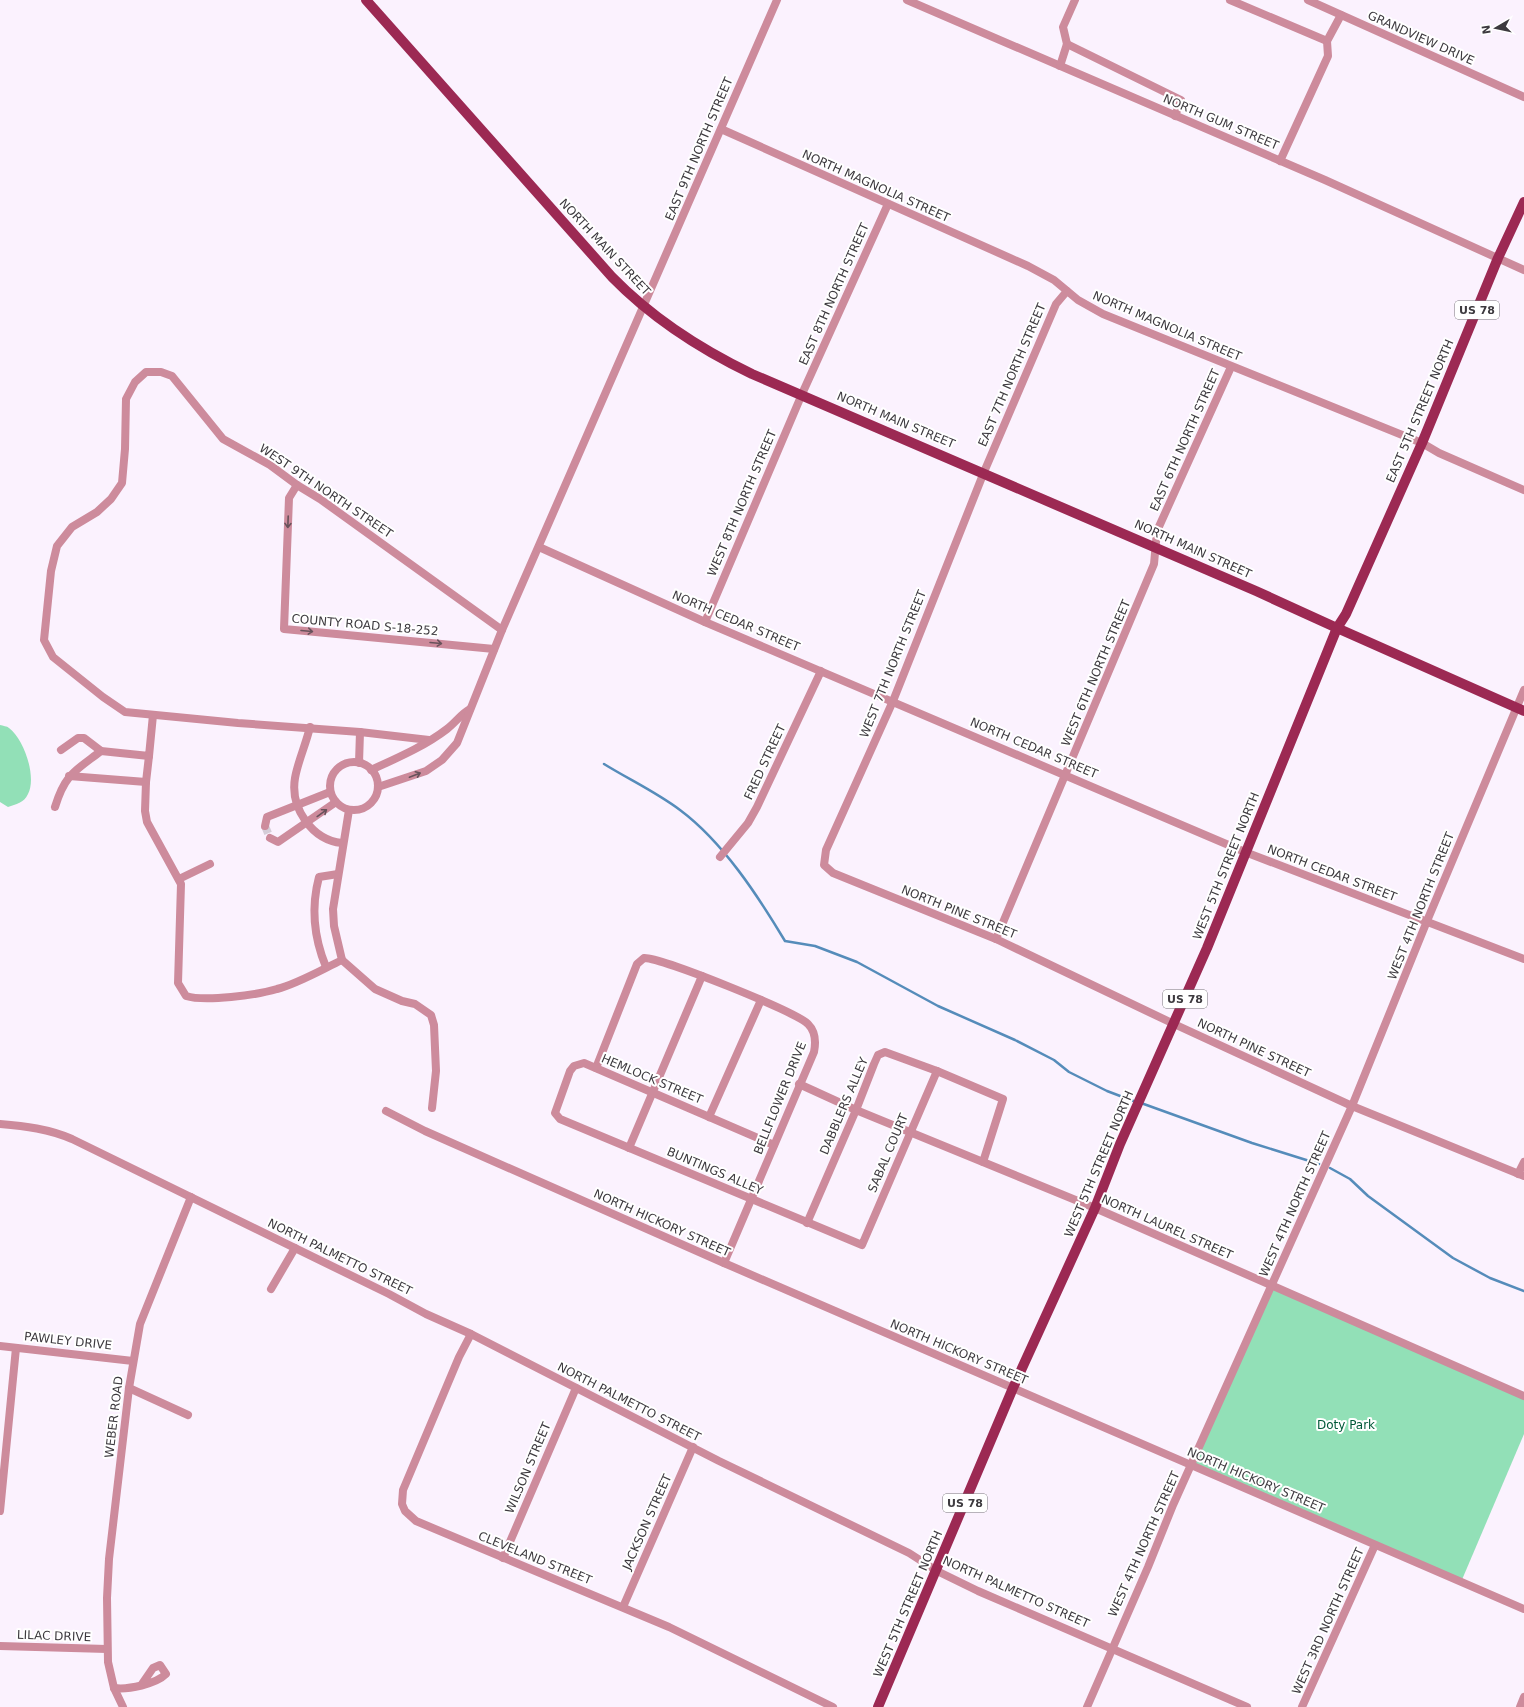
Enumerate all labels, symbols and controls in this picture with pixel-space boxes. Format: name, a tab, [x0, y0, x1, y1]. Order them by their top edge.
street label: GRANDVIEW DRIVE	[1365, 8, 1477, 68]
north arrow	[1476, 8, 1516, 48]
text: N	[1479, 24, 1494, 35]
street label: EAST 9TH NORTH STREET	[662, 75, 736, 223]
street label: NORTH GUM STREET	[1161, 91, 1281, 153]
street label: NORTH MAGNOLIA STREET	[800, 147, 953, 225]
street label: NORTH MAIN STREET	[557, 196, 654, 299]
street label: EAST 8TH NORTH STREET	[796, 220, 872, 367]
street label: NORTH MAGNOLIA STREET	[1091, 288, 1244, 364]
street label: EAST 7TH NORTH STREET	[975, 301, 1049, 449]
road number: US 78	[1455, 301, 1499, 319]
street label: EAST 5TH STREET NORTH	[1383, 337, 1457, 485]
street label: EAST 6TH NORTH STREET	[1147, 366, 1223, 513]
street label: NORTH MAIN STREET	[835, 389, 958, 451]
street label: WEST 8TH NORTH STREET	[705, 427, 780, 578]
street label: WEST 9TH NORTH STREET	[257, 441, 396, 541]
one-way arrow	[284, 515, 292, 528]
street label: NORTH MAIN STREET	[1132, 517, 1254, 581]
street label: NORTH CEDAR STREET	[670, 588, 802, 655]
street label: WEST 7TH NORTH STREET	[857, 588, 929, 740]
street label: WEST 6TH NORTH STREET	[1059, 597, 1134, 748]
street label: COUNTY ROAD S-18-252	[291, 612, 439, 638]
one-way arrow	[300, 627, 313, 635]
one-way arrow	[429, 640, 442, 647]
street label: NORTH CEDAR STREET	[968, 715, 1100, 782]
street label: FRED STREET	[741, 721, 789, 802]
one-way arrow	[408, 771, 420, 779]
street label: WEST 5TH STREET NORTH	[1190, 790, 1262, 942]
one-way arrow	[316, 808, 327, 817]
street label: WEST 4TH NORTH STREET	[1385, 830, 1457, 982]
street label: NORTH CEDAR STREET	[1265, 842, 1399, 904]
street label: NORTH PINE STREET	[899, 882, 1019, 942]
road number: US 78	[1163, 990, 1207, 1008]
street label: NORTH PINE STREET	[1195, 1016, 1313, 1081]
street label: BELLFLOWER DRIVE	[751, 1040, 809, 1156]
street label: HEMLOCK STREET	[599, 1051, 705, 1107]
street label: DABBLERS ALLEY	[817, 1055, 871, 1157]
street label: WEST 5TH STREET NORTH	[1062, 1089, 1136, 1239]
street label: SABAL COURT	[865, 1111, 911, 1195]
street label: WEST 4TH NORTH STREET	[1257, 1128, 1334, 1279]
street label: BUNTINGS ALLEY	[665, 1144, 766, 1198]
street label: NORTH HICKORY STREET	[591, 1186, 733, 1260]
street label: NORTH LAUREL STREET	[1099, 1192, 1235, 1263]
street label: NORTH PALMETTO STREET	[266, 1216, 415, 1298]
street label: NORTH HICKORY STREET	[888, 1317, 1031, 1388]
street label: PAWLEY DRIVE	[23, 1329, 113, 1353]
street label: NORTH PALMETTO STREET	[555, 1360, 704, 1445]
street label: WEBER ROAD	[102, 1375, 126, 1459]
park label: Doty Park	[1317, 1418, 1375, 1432]
street label: WILSON STREET	[502, 1420, 554, 1516]
street label: NORTH HICKORY STREET	[1185, 1445, 1328, 1516]
street label: WEST 4TH NORTH STREET	[1106, 1468, 1183, 1619]
street label: JACKSON STREET	[619, 1471, 675, 1573]
road number: US 78	[943, 1494, 987, 1512]
street label: CLEVELAND STREET	[476, 1529, 595, 1587]
street label: WEST 5TH STREET NORTH	[871, 1529, 945, 1679]
street label: WEST 3RD NORTH STREET	[1289, 1545, 1367, 1697]
street label: NORTH PALMETTO STREET	[941, 1553, 1092, 1631]
street label: LILAC DRIVE	[17, 1628, 91, 1644]

